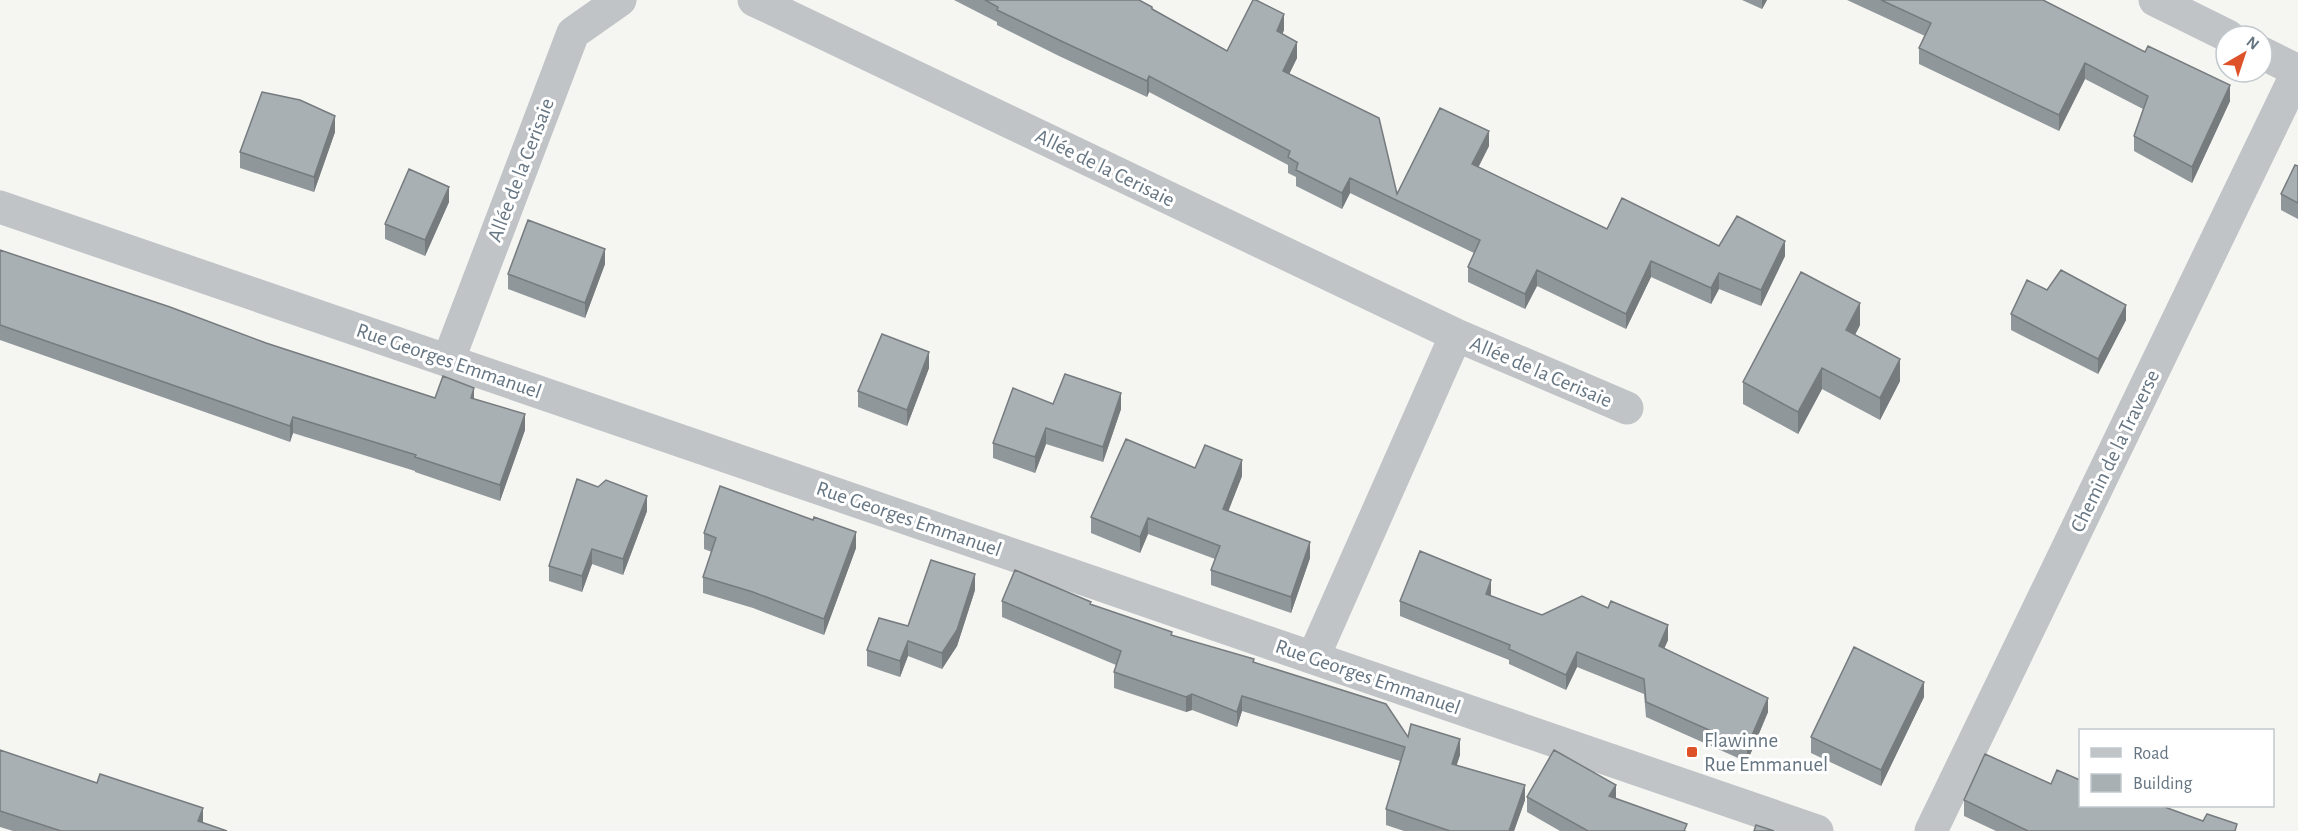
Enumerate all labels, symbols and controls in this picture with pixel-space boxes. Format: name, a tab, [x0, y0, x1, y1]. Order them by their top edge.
north arrow	[2214, 24, 2274, 84]
text: N	[2243, 33, 2262, 53]
street label: Allée de la Cerisaie	[484, 95, 558, 245]
street label: Allée de la Cerisaie	[1032, 125, 1178, 211]
street label: Rue Georges Emmanuel	[354, 319, 544, 403]
street label: Allée de la Cerisaie	[1467, 333, 1615, 411]
street label: Chemin de la Traverse	[2067, 367, 2163, 535]
street label: Rue Georges Emmanuel	[814, 477, 1004, 561]
street label: Rue Georges Emmanuel	[1273, 635, 1463, 719]
legend	[2079, 729, 2274, 807]
place label: Flawinne Rue Emmanuel	[1704, 730, 1828, 775]
marker: Flawinne Rue Emmanuel	[1685, 745, 1699, 759]
text: Road	[2133, 745, 2169, 763]
text: Building	[2133, 775, 2193, 793]

